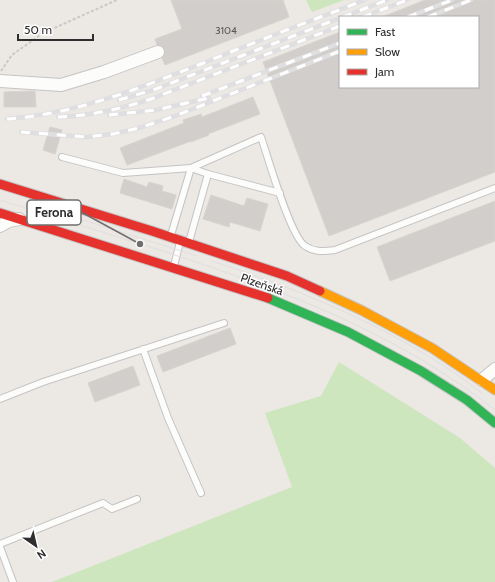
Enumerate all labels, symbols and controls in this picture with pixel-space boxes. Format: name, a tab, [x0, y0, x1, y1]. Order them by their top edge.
scale bar	[18, 16, 93, 42]
legend	[339, 16, 479, 88]
text: 50 m	[24, 22, 52, 37]
house number: 3104	[215, 24, 237, 37]
text: Fast	[375, 24, 395, 39]
text: Slow	[375, 44, 400, 59]
text: Jam	[374, 64, 394, 79]
callout: Ferona	[27, 200, 81, 225]
text: Ferona	[35, 204, 74, 220]
street label: Plzeňská	[239, 270, 285, 298]
north arrow	[16, 526, 56, 566]
text: N	[34, 546, 49, 562]

